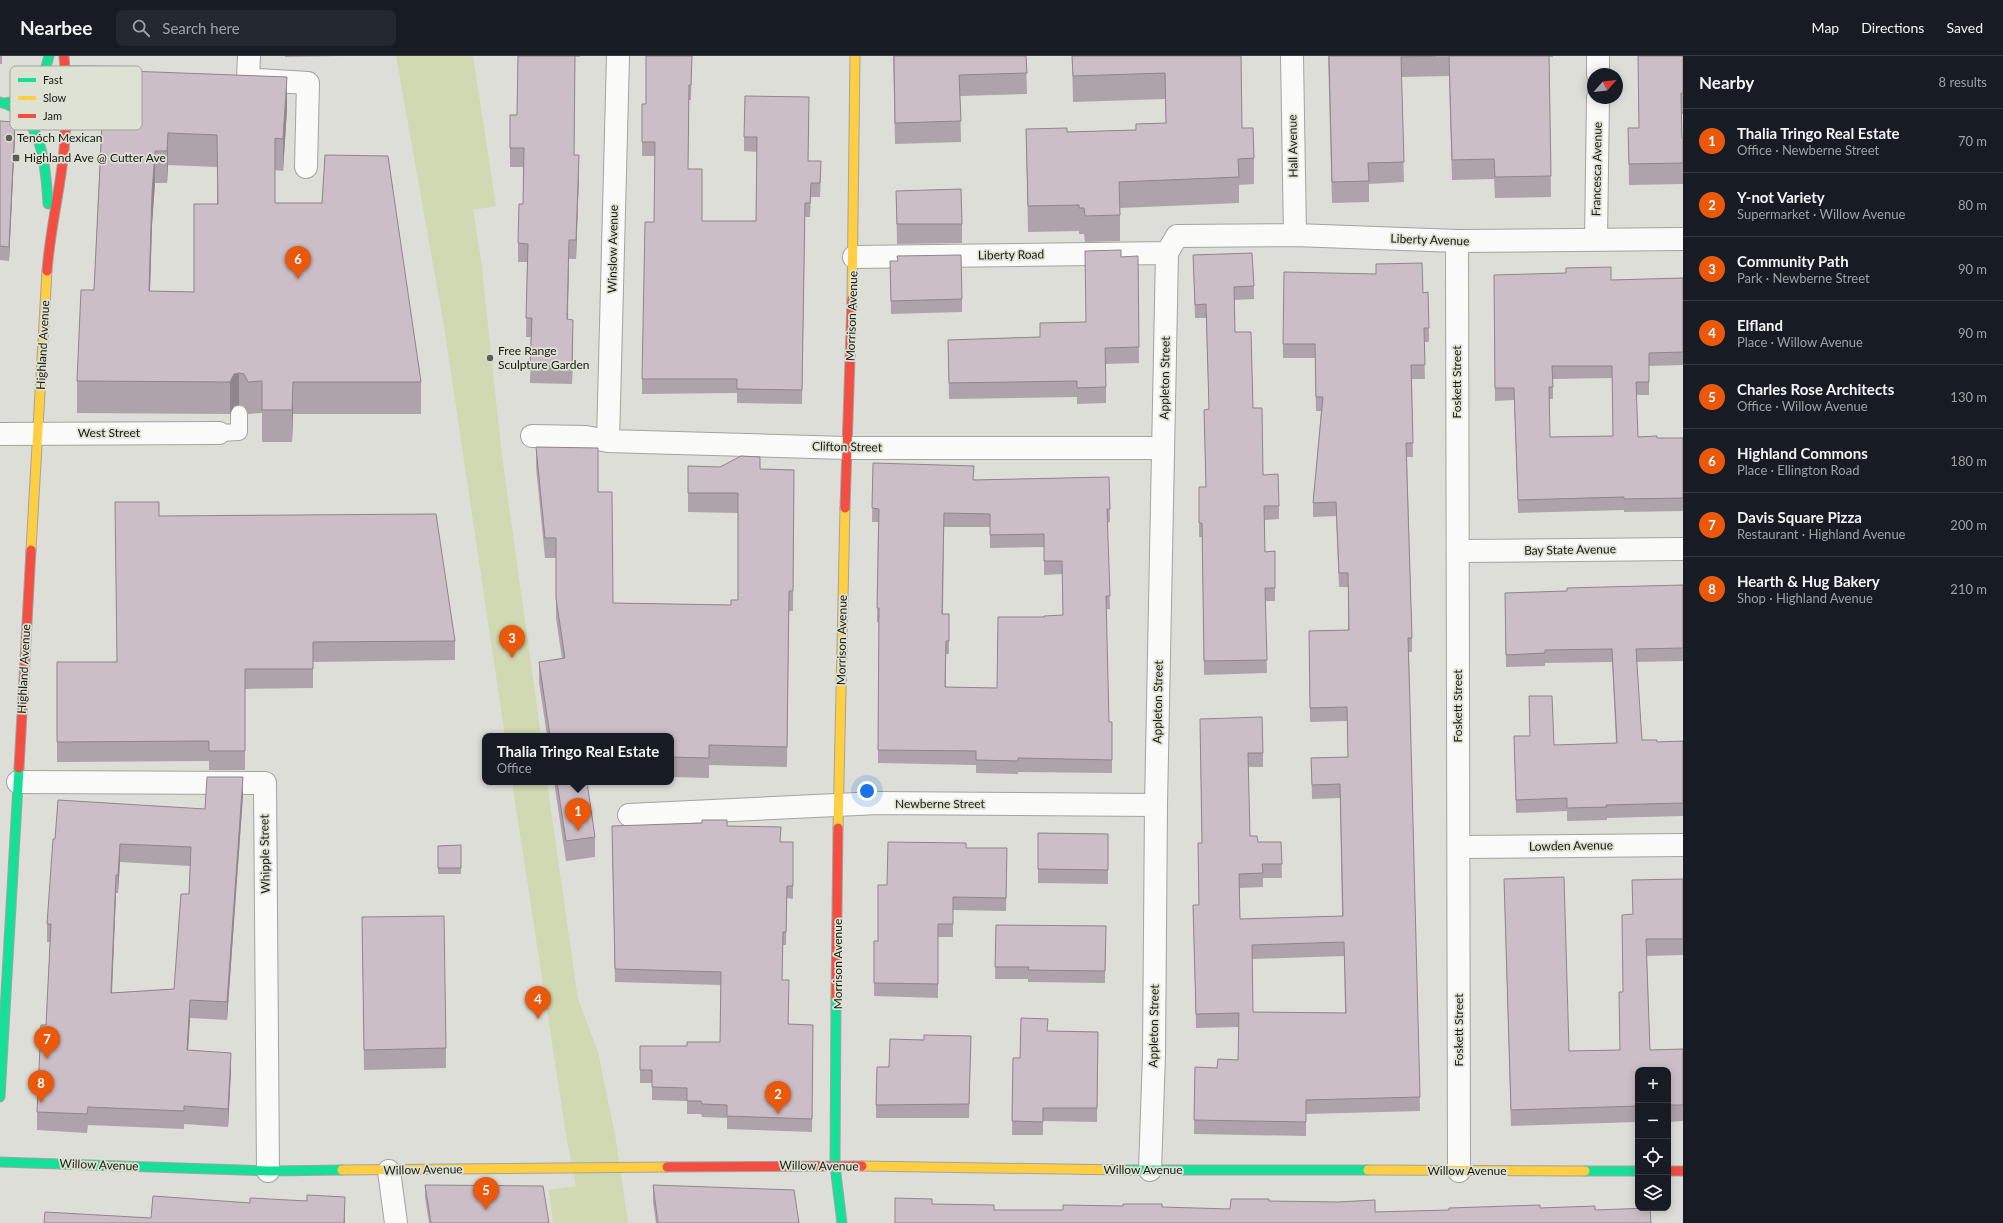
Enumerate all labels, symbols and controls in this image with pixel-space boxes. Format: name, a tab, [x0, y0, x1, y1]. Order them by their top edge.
search box	[116, 10, 396, 46]
text: Nearbee	[20, 16, 92, 39]
icon: search	[130, 17, 152, 39]
text: Search here	[162, 19, 240, 37]
text: Map	[1812, 19, 1839, 36]
text: Directions	[1861, 19, 1924, 36]
text: Saved	[1946, 19, 1983, 36]
legend	[10, 66, 142, 130]
north arrow	[1587, 68, 1623, 104]
text: Nearby	[1699, 72, 1754, 93]
text: Fast	[43, 73, 63, 86]
text: 8 results	[1939, 74, 1987, 90]
text: Slow	[43, 91, 67, 104]
text: Jam	[43, 109, 62, 122]
street label: Hall Avenue	[1284, 114, 1301, 178]
street label: Francesca Avenue	[1588, 122, 1605, 216]
text: Thalia Tringo Real Estate	[1737, 124, 1900, 142]
place label: Tenóch Mexican	[17, 130, 102, 145]
marker: Tenóch Mexican	[4, 133, 14, 143]
text: 1	[1708, 133, 1716, 149]
text: 70 m	[1958, 133, 1987, 149]
text: Office · Newberne Street	[1737, 142, 1879, 158]
place label: Highland Ave @ Cutter Ave	[24, 150, 166, 165]
marker: Highland Ave @ Cutter Ave	[11, 153, 21, 163]
text: Y-not Variety	[1737, 188, 1825, 206]
text: 2	[1708, 197, 1716, 213]
text: 80 m	[1958, 197, 1987, 213]
street label: Winslow Avenue	[604, 205, 621, 293]
text: Supermarket · Willow Avenue	[1737, 206, 1905, 222]
street label: Liberty Avenue	[1390, 231, 1470, 248]
pin: 6	[285, 246, 311, 279]
street label: Liberty Road	[978, 246, 1044, 263]
text: Community Path	[1737, 252, 1849, 270]
text: 3	[1708, 261, 1716, 277]
text: 90 m	[1958, 261, 1987, 277]
text: Park · Newberne Street	[1737, 270, 1870, 286]
street label: Morrison Avenue	[842, 271, 861, 361]
street label: Highland Avenue	[33, 300, 52, 390]
text: Elfland	[1737, 316, 1783, 334]
text: 4	[1708, 325, 1716, 341]
text: 90 m	[1958, 325, 1987, 341]
text: Place · Willow Avenue	[1737, 334, 1863, 350]
street label: Appleton Street	[1156, 336, 1173, 420]
place label: Free Range Sculpture Garden	[498, 343, 589, 372]
street label: Foskett Street	[1449, 345, 1464, 419]
marker: Free Range Sculpture Garden	[485, 353, 495, 363]
text: Charles Rose Architects	[1737, 380, 1894, 398]
text: 5	[1708, 389, 1716, 405]
text: 130 m	[1950, 389, 1987, 405]
text: Office · Willow Avenue	[1737, 398, 1868, 414]
street label: West Street	[78, 425, 141, 440]
street label: Clifton Street	[812, 438, 883, 455]
text: Highland Commons	[1737, 444, 1868, 462]
text: 6	[1708, 453, 1716, 469]
text: 180 m	[1950, 453, 1987, 469]
text: Place · Ellington Road	[1737, 462, 1859, 478]
text: Davis Square Pizza	[1737, 508, 1862, 526]
text: 7	[1708, 517, 1716, 533]
text: 200 m	[1950, 517, 1987, 533]
text: Restaurant · Highland Avenue	[1737, 526, 1906, 542]
street label: Bay State Avenue	[1524, 541, 1616, 558]
text: Hearth & Hug Bakery	[1737, 572, 1880, 590]
text: 8	[1708, 581, 1716, 597]
text: 210 m	[1950, 581, 1987, 597]
text: Shop · Highland Avenue	[1737, 590, 1873, 606]
street label: Morrison Avenue	[833, 595, 850, 685]
street label: Highland Avenue	[14, 624, 33, 714]
pin: 3	[499, 625, 525, 658]
street label: Appleton Street	[1149, 660, 1166, 744]
street label: Foskett Street	[1450, 669, 1465, 743]
popup	[482, 733, 674, 785]
text: Thalia Tringo Real Estate	[497, 742, 659, 760]
text: Office	[497, 760, 532, 776]
your location	[857, 781, 877, 801]
street label: Newberne Street	[895, 796, 986, 811]
pin: 1	[565, 798, 591, 831]
street label: Whipple Street	[256, 814, 273, 894]
street label: Lowden Avenue	[1529, 837, 1613, 854]
street label: Morrison Avenue	[830, 919, 845, 1009]
street label: Appleton Street	[1145, 984, 1162, 1068]
pin: 4	[525, 986, 551, 1019]
street label: Foskett Street	[1451, 993, 1466, 1067]
pin: 7	[34, 1026, 60, 1059]
map controls	[1635, 1067, 1671, 1211]
button: +	[1635, 1067, 1671, 1103]
pin: 8	[28, 1070, 54, 1103]
pin: 2	[765, 1081, 791, 1114]
button: −	[1635, 1103, 1671, 1139]
button: locate	[1635, 1139, 1671, 1175]
street label: Willow Avenue	[59, 1156, 139, 1173]
street label: Willow Avenue	[779, 1157, 859, 1174]
street label: Willow Avenue	[383, 1161, 463, 1178]
street label: Willow Avenue	[1103, 1162, 1183, 1177]
street label: Willow Avenue	[1427, 1163, 1507, 1178]
button: layers	[1635, 1175, 1671, 1211]
pin: 5	[473, 1177, 499, 1210]

